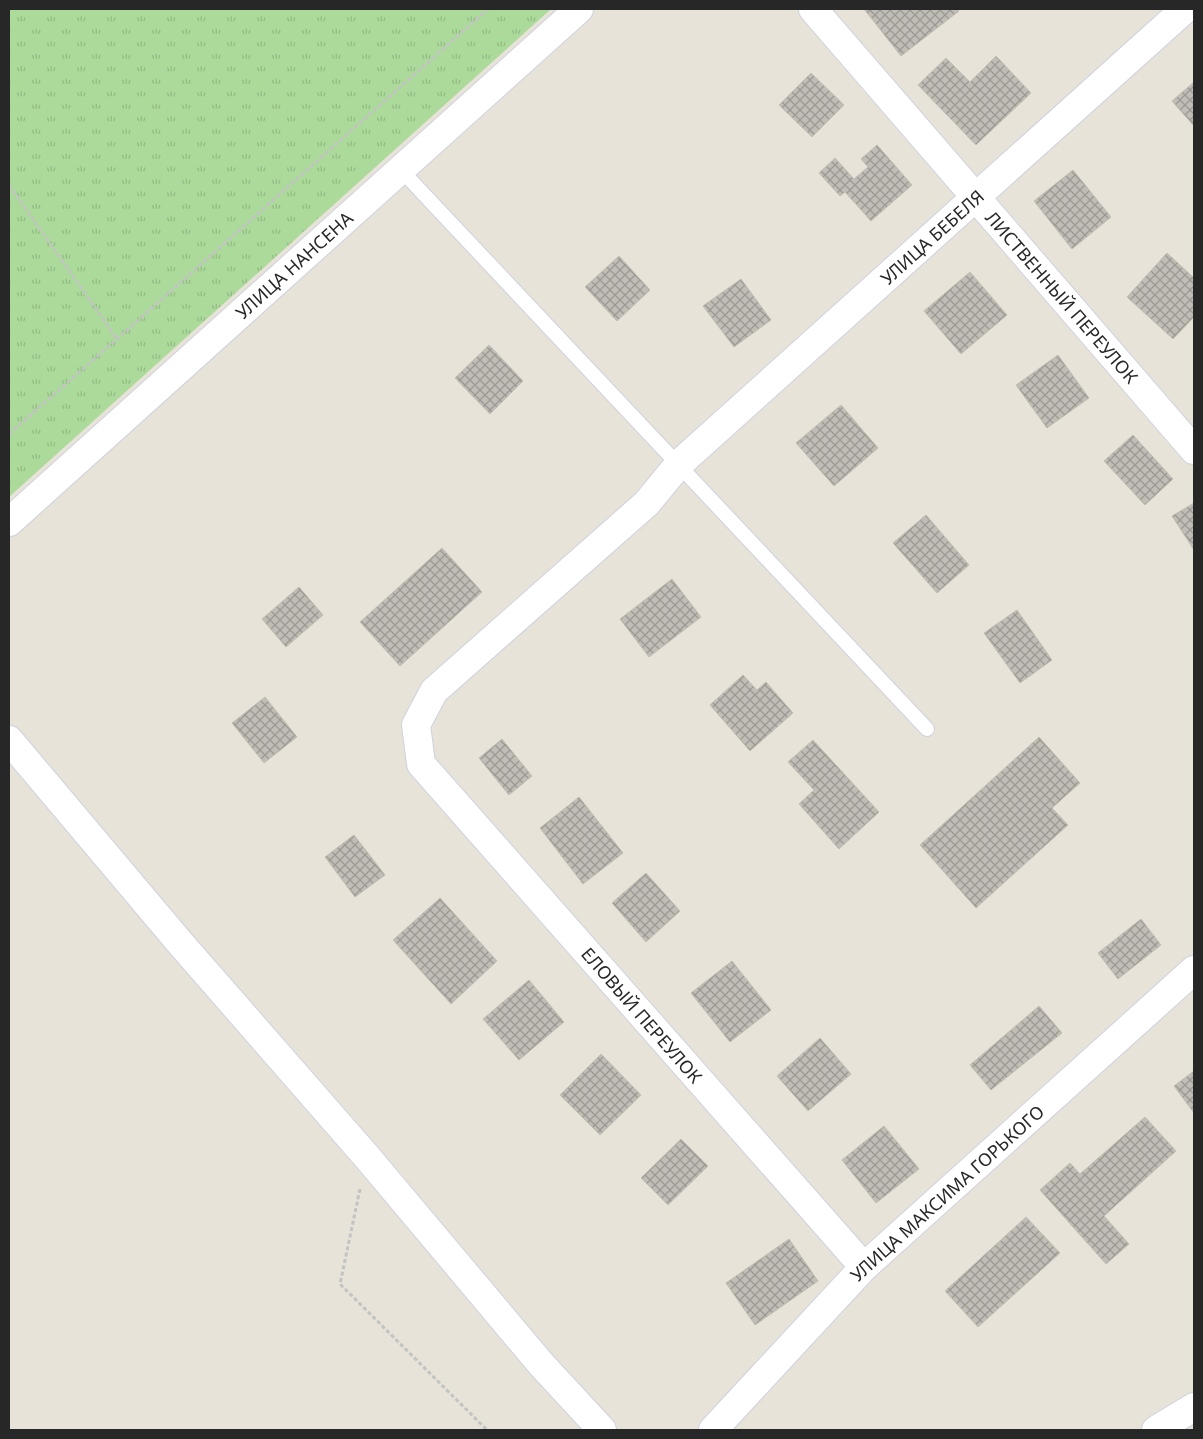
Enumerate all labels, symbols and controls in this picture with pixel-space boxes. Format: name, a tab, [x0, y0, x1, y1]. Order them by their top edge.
street label: УЛИЦА БЕБЕЛЯ	[875, 184, 989, 290]
street label: УЛИЦА НАНСЕНА	[230, 206, 358, 324]
street label: ЛИСТВЕННЫЙ ПЕРЕУЛОК	[981, 206, 1144, 389]
street label: ЕЛОВЫЙ ПЕРЕУЛОК	[576, 942, 708, 1089]
street label: УЛИЦА МАКСИМА ГОРЬКОГО	[845, 1099, 1049, 1287]

